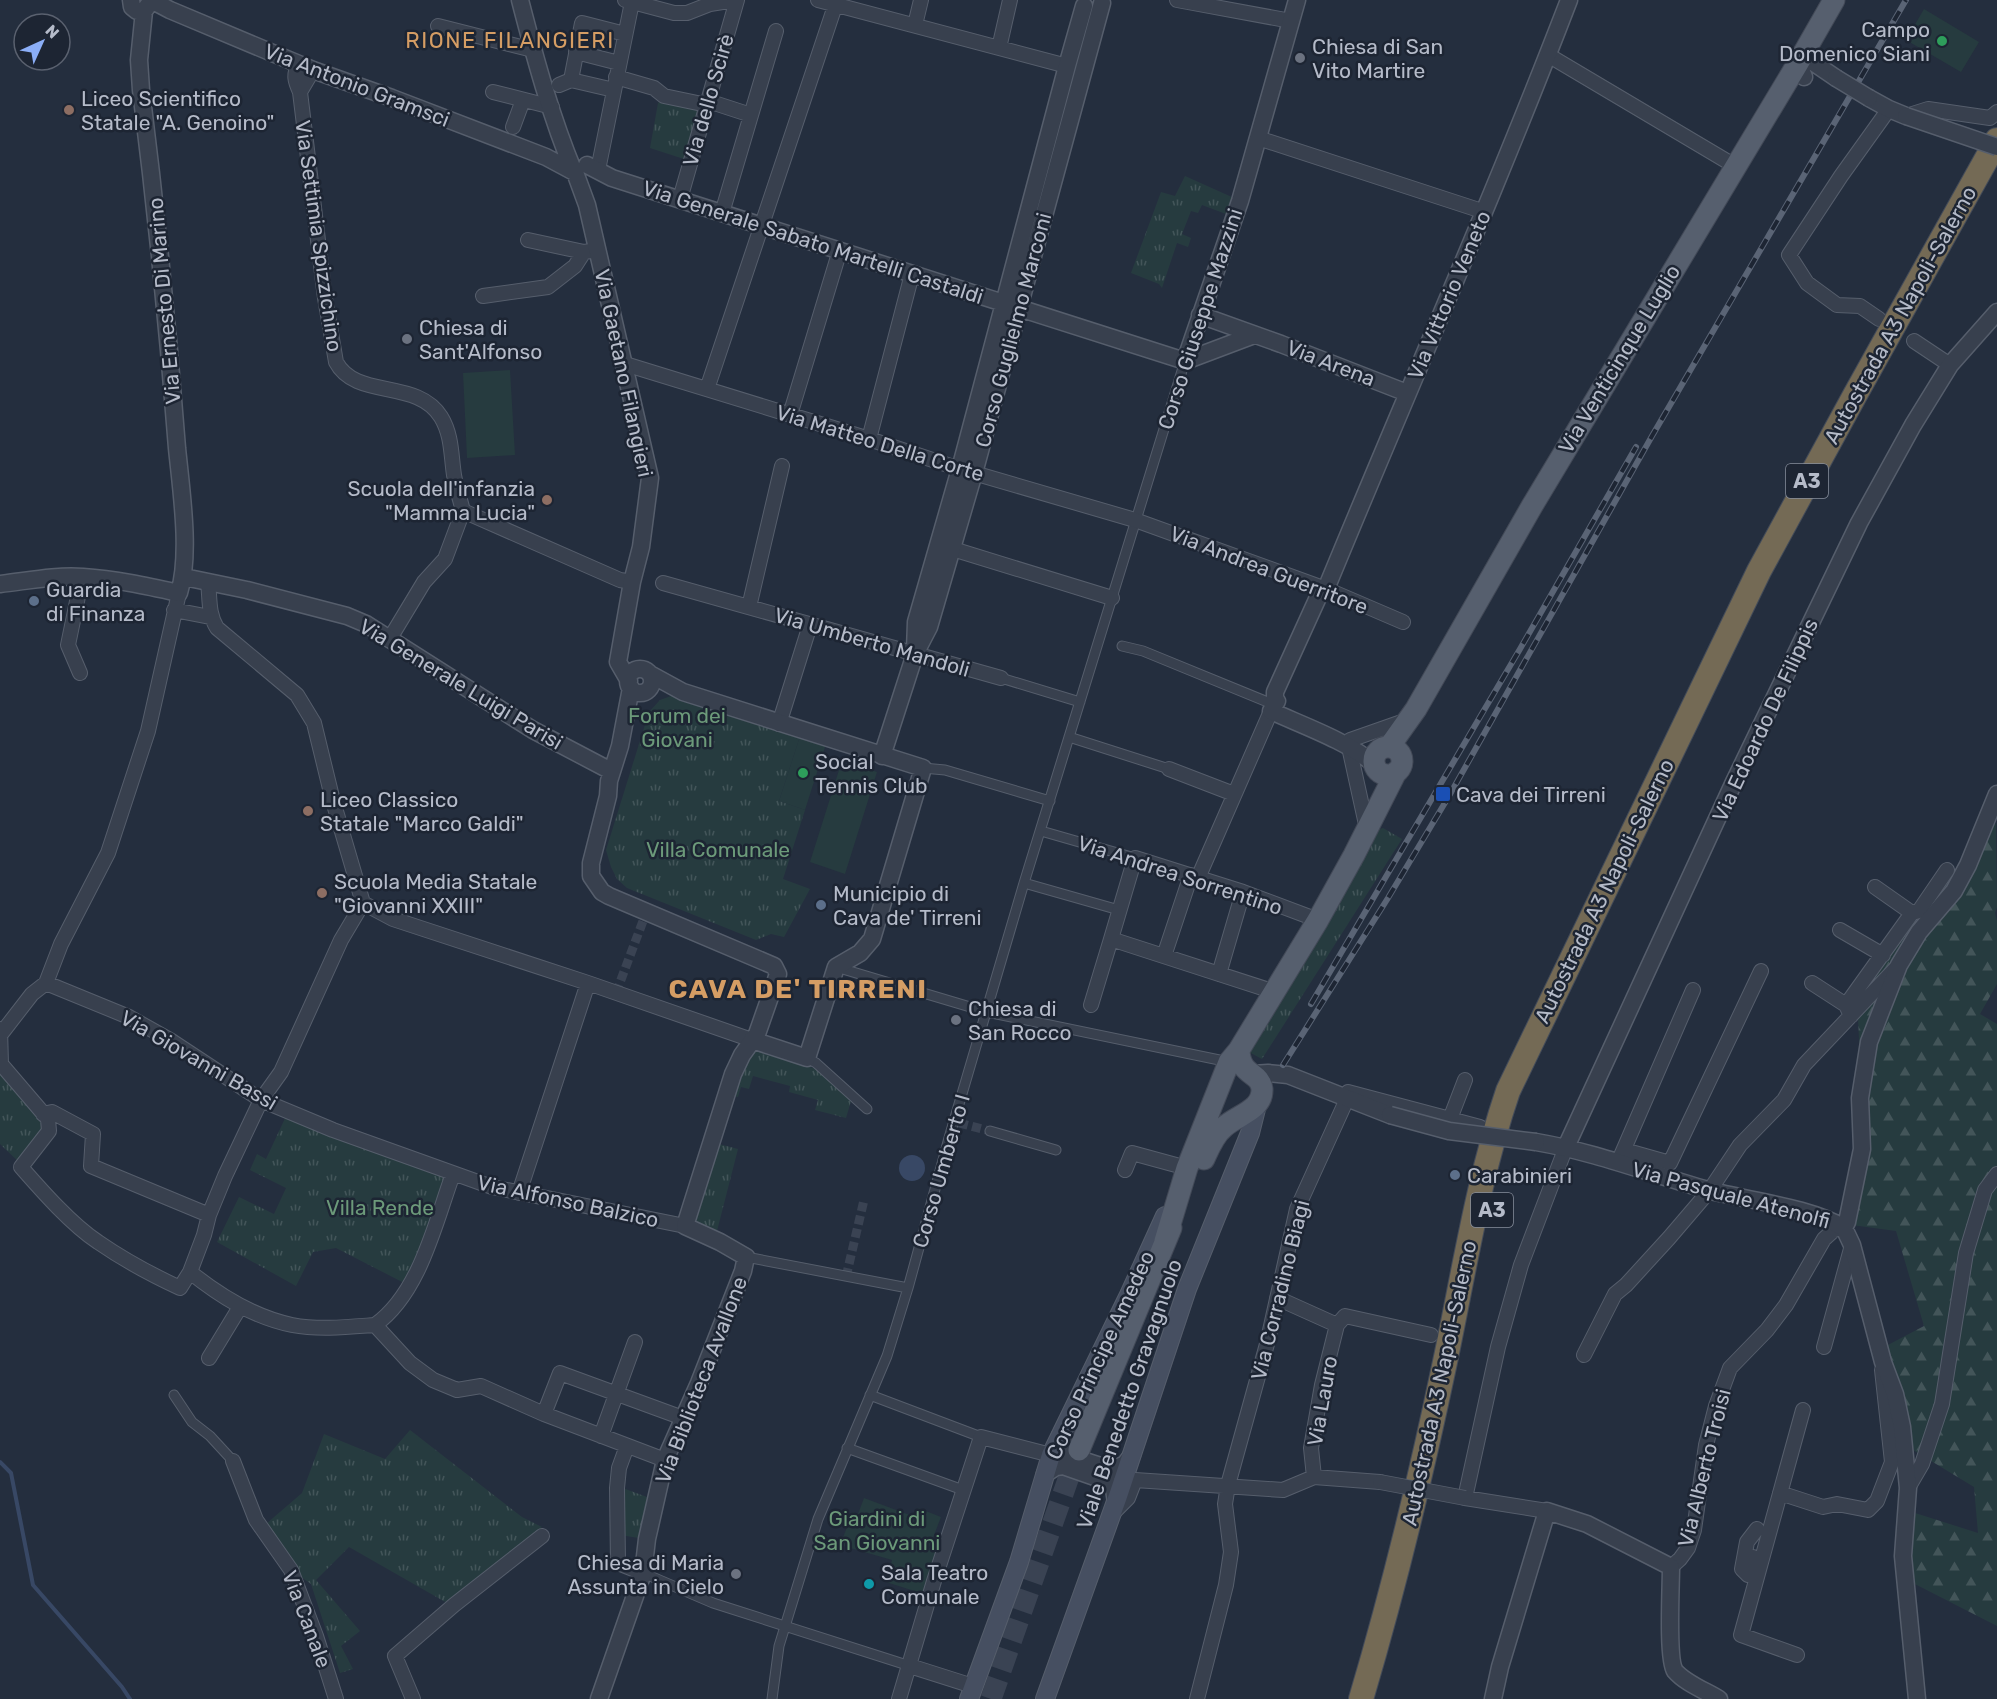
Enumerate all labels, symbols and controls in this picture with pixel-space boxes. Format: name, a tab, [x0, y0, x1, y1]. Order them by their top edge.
north arrow	[12, 12, 72, 72]
place label: Campo Domenico Siani	[1779, 17, 1930, 66]
text: N	[41, 21, 63, 43]
district label: RIONE FILANGIERI	[405, 27, 615, 54]
street label: Via dello Scirè	[677, 31, 739, 169]
place label: Chiesa di San Vito Martire	[1312, 34, 1443, 83]
marker: Campo Domenico Siani	[1935, 34, 1949, 48]
street label: Via Antonio Gramsci	[261, 38, 453, 132]
marker: Chiesa di San Vito Martire	[1293, 51, 1307, 65]
place label: Liceo Scientifico Statale "A. Genoino"	[81, 86, 274, 135]
marker: Liceo Scientifico Statale "A. Genoino"	[62, 103, 76, 117]
street label: Via Settimia Spizzichino	[290, 119, 348, 353]
street label: Via Generale Sabato Martelli Castaldi	[639, 175, 987, 309]
street label: Autostrada A3 Napoli-Salerno	[1819, 182, 1981, 448]
street label: Via Ernesto Di Marino	[143, 197, 185, 405]
street label: Corso Giuseppe Mazzini	[1152, 205, 1248, 433]
street label: Via Vittorio Veneto	[1402, 207, 1496, 383]
street label: Corso Guglielmo Marconi	[970, 210, 1056, 450]
street label: Via Venticinque Luglio	[1553, 260, 1685, 458]
street label: Via Gaetano Filangieri	[590, 267, 658, 479]
place label: Chiesa di Sant'Alfonso	[419, 315, 542, 364]
marker: Chiesa di Sant'Alfonso	[400, 332, 414, 346]
street label: Via Arena	[1283, 335, 1379, 391]
street label: Via Matteo Della Corte	[773, 399, 987, 487]
road number: A3	[1786, 464, 1828, 498]
place label: Scuola dell'infanzia "Mamma Lucia"	[348, 476, 535, 525]
marker: Scuola dell'infanzia "Mamma Lucia"	[540, 493, 554, 507]
street label: Via Andrea Guerritore	[1166, 521, 1372, 619]
place label: Guardia di Finanza	[46, 577, 145, 626]
marker: Guardia di Finanza	[27, 594, 41, 608]
street label: Via Umberto Mandoli	[771, 602, 973, 682]
street label: Via Generale Luigi Parisi	[355, 613, 567, 755]
street label: Via Edoardo De Filippis	[1707, 614, 1823, 826]
park label: Forum dei Giovani	[628, 703, 726, 752]
place label: Social Tennis Club	[815, 749, 928, 798]
street label: Autostrada A3 Napoli-Salerno	[1529, 755, 1679, 1027]
marker: Social Tennis Club	[796, 766, 810, 780]
place label: Cava dei Tirreni	[1456, 782, 1606, 807]
marker: Cava dei Tirreni	[1434, 785, 1452, 803]
place label: Liceo Classico Statale "Marco Galdi"	[320, 787, 524, 836]
marker: Liceo Classico Statale "Marco Galdi"	[301, 804, 315, 818]
street label: Via Andrea Sorrentino	[1074, 830, 1286, 920]
park label: Villa Comunale	[646, 837, 790, 862]
place label: Scuola Media Statale "Giovanni XXIII"	[334, 869, 537, 918]
place label: Municipio di Cava de' Tirreni	[833, 881, 982, 930]
marker: Scuola Media Statale "Giovanni XXIII"	[315, 886, 329, 900]
marker: Municipio di Cava de' Tirreni	[814, 898, 828, 912]
district label: CAVA DE' TIRRENI	[669, 973, 927, 1005]
place label: Chiesa di San Rocco	[968, 996, 1071, 1045]
street label: Via Giovanni Bassi	[116, 1005, 282, 1115]
marker: Chiesa di San Rocco	[949, 1013, 963, 1027]
street label: Corso Umberto I	[907, 1091, 975, 1251]
street label: Via Pasquale Atenolfi	[1629, 1157, 1833, 1233]
place label: Carabinieri	[1467, 1163, 1572, 1188]
marker: Carabinieri	[1448, 1168, 1462, 1182]
street label: Via Alfonso Balzico	[475, 1170, 661, 1232]
road number: A3	[1471, 1193, 1513, 1227]
park label: Villa Rende	[326, 1195, 434, 1220]
street label: Via Corradino Biagi	[1246, 1197, 1314, 1383]
street label: Autostrada A3 Napoli-Salerno	[1397, 1238, 1481, 1528]
street label: Corso Principe Amedeo	[1041, 1247, 1159, 1463]
street label: Viale Benedetto Gravagnuolo	[1071, 1256, 1187, 1532]
street label: Via Biblioteca Avallone	[650, 1273, 752, 1487]
street label: Via Lauro	[1302, 1354, 1342, 1448]
street label: Via Alberto Troisi	[1672, 1386, 1736, 1550]
park label: Giardini di San Giovanni	[814, 1506, 940, 1555]
place label: Chiesa di Maria Assunta in Cielo	[567, 1550, 724, 1599]
place label: Sala Teatro Comunale	[881, 1560, 988, 1609]
street label: Via Canale	[277, 1567, 337, 1671]
marker: Chiesa di Maria Assunta in Cielo	[729, 1567, 743, 1581]
marker: Sala Teatro Comunale	[862, 1577, 876, 1591]

